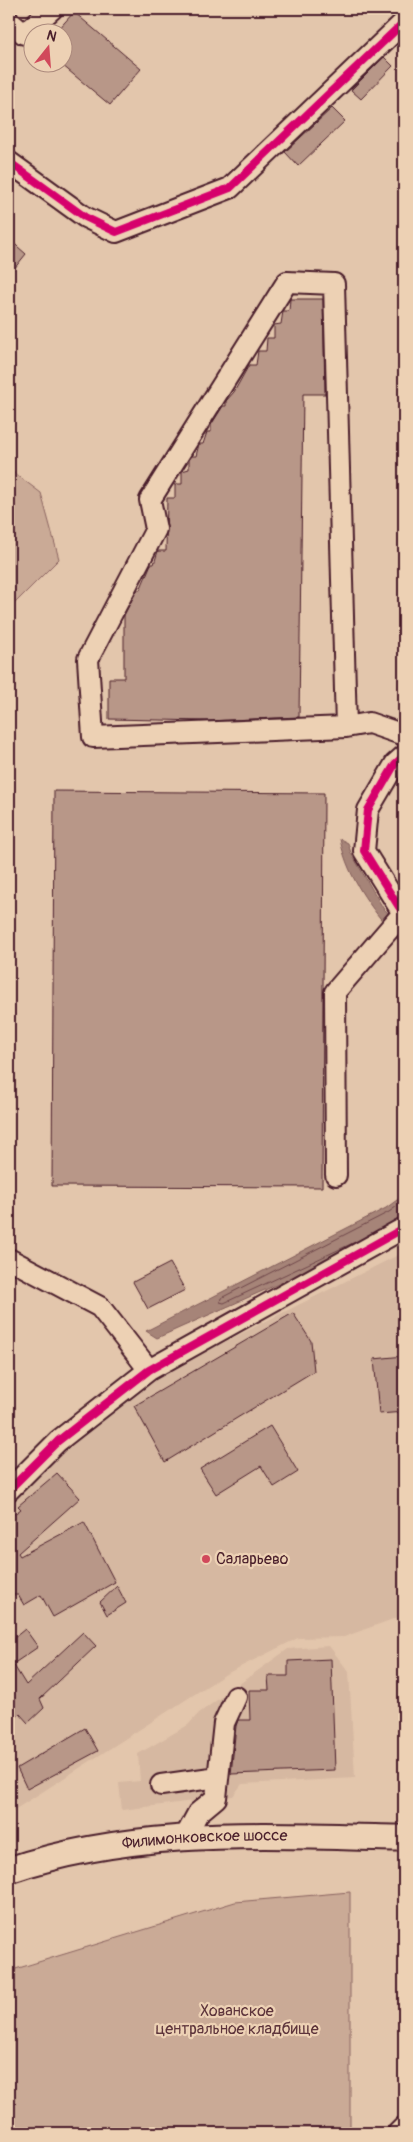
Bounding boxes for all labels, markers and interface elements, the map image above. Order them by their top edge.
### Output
north arrow [22,22,72,72]
text: N [45,27,59,46]
place label: Саларьево [216,1549,289,1569]
marker: Саларьево [200,1553,212,1565]
street label: Филимонковское шоссе [121,1826,288,1854]
park label: Хованское центральное кладбище [155,2001,319,2039]

